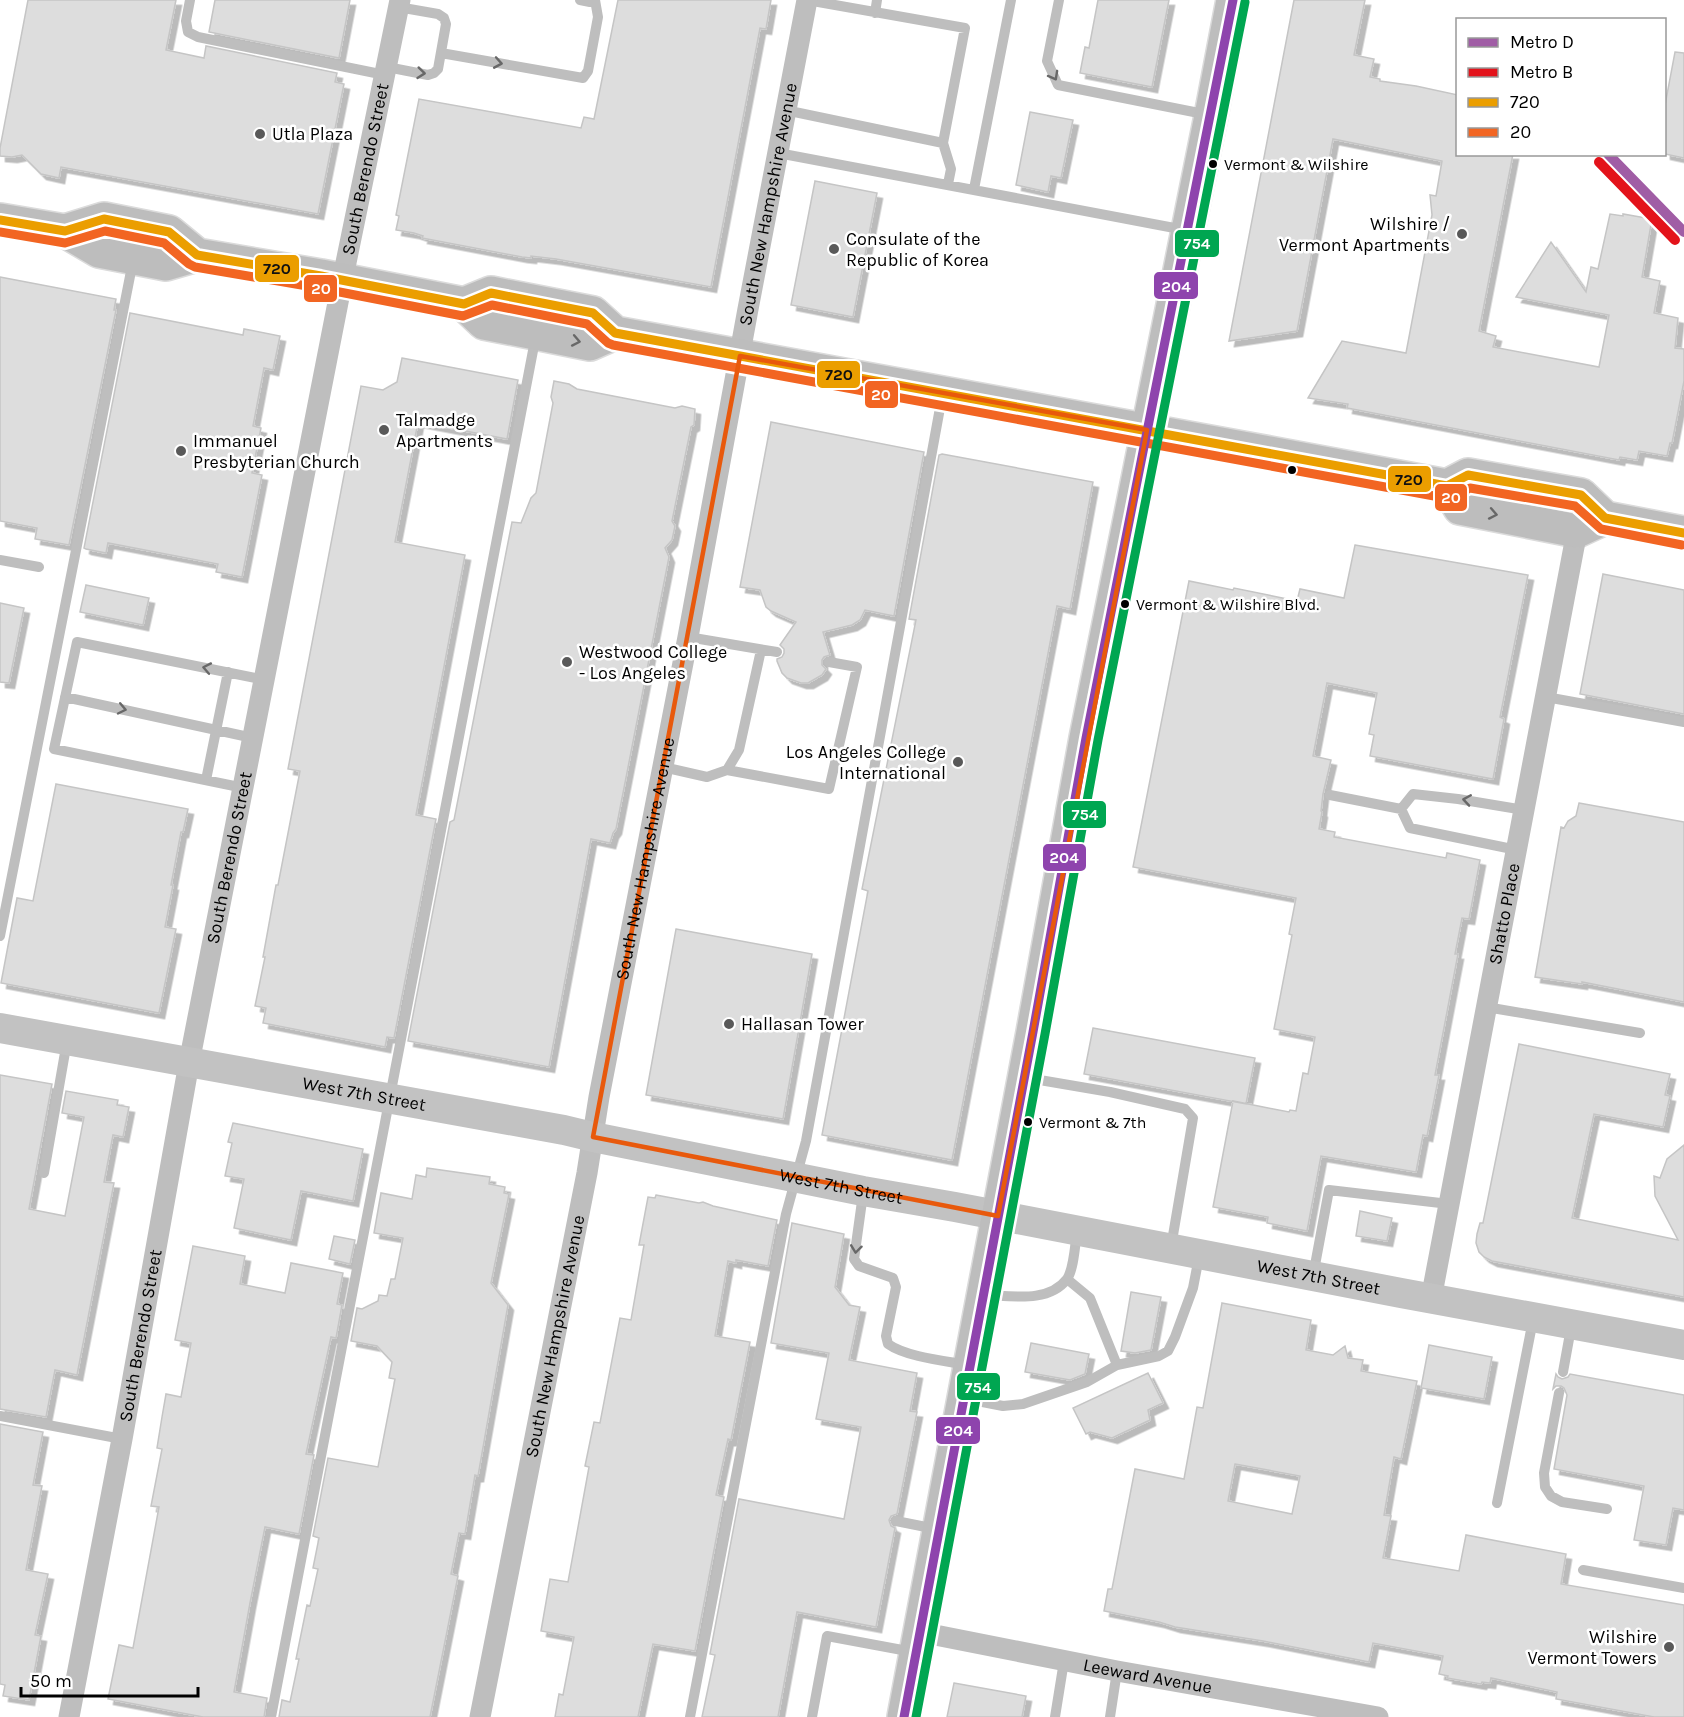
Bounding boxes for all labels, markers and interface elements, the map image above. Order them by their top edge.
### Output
legend [1456,18,1666,156]
text: Metro D [1510,31,1574,53]
one-way arrow [493,57,503,69]
text: Metro B [1510,61,1573,83]
one-way arrow [417,66,426,79]
one-way arrow [1047,70,1059,81]
street label: South Berendo Street [337,81,394,257]
street label: South New Hampshire Avenue [734,81,802,327]
text: 720 [1510,91,1540,113]
text: 20 [1510,121,1531,143]
place label: Utla Plaza [272,123,353,145]
marker: Utla Plaza [253,127,267,141]
place label: Vermont & Wilshire [1224,155,1369,174]
marker: Vermont & Wilshire [1207,158,1219,170]
place label: Wilshire / Vermont Apartments [1279,213,1450,256]
marker: Wilshire / Vermont Apartments [1455,227,1469,241]
place label: Consulate of the Republic of Korea [846,228,989,271]
line badge: 754 [1174,229,1220,258]
text: 754 [1184,234,1211,253]
marker: Consulate of the Republic of Korea [827,242,841,256]
line badge: 720 [254,254,300,283]
text: 720 [263,259,291,278]
line badge: 204 [1153,271,1199,300]
line badge: 20 [303,274,338,303]
text: 204 [1161,277,1191,296]
text: 20 [311,279,331,298]
one-way arrow [571,334,581,347]
line badge: 720 [816,360,861,389]
text: 720 [825,365,853,384]
line badge: 20 [864,380,899,409]
text: 20 [871,385,891,404]
place label: Talmadge Apartments [396,409,493,452]
marker: Talmadge Apartments [377,423,391,437]
place label: Immanuel Presbyterian Church [193,430,360,473]
marker: Immanuel Presbyterian Church [174,444,188,458]
unlabelled marker [1286,464,1298,476]
line badge: 720 [1387,465,1432,493]
text: 720 [1395,470,1423,489]
line badge: 20 [1434,483,1468,512]
text: 20 [1441,488,1461,507]
one-way arrow [1487,507,1497,520]
place label: Vermont & Wilshire Blvd. [1136,595,1319,614]
marker: Vermont & Wilshire Blvd. [1119,598,1131,610]
place label: Westwood College - Los Angeles [579,641,727,684]
marker: Westwood College - Los Angeles [560,655,574,669]
one-way arrow [203,662,213,675]
one-way arrow [117,702,127,715]
street label: South New Hampshire Avenue [611,736,679,982]
place label: Los Angeles College International [786,741,946,784]
marker: Los Angeles College International [951,755,965,769]
street label: South Berendo Street [202,770,257,946]
one-way arrow [1462,795,1471,807]
line badge: 754 [1062,800,1107,829]
text: 754 [1072,805,1099,824]
line badge: 204 [1042,843,1087,872]
text: 204 [1049,848,1079,867]
street label: Shatto Place [1484,861,1525,966]
place label: Hallasan Tower [741,1013,864,1035]
marker: Hallasan Tower [722,1017,736,1031]
street label: West 7th Street [301,1072,428,1116]
place label: Vermont & 7th [1039,1113,1146,1132]
marker: Vermont & 7th [1022,1116,1034,1128]
street label: West 7th Street [778,1164,905,1209]
street label: South New Hampshire Avenue [520,1213,589,1460]
one-way arrow [850,1244,863,1254]
street label: South Berendo Street [114,1247,167,1424]
street label: West 7th Street [1255,1254,1382,1300]
line badge: 754 [956,1372,1001,1401]
text: 754 [965,1378,992,1397]
line badge: 204 [935,1416,981,1445]
text: 204 [943,1421,973,1440]
place label: Wilshire Vermont Towers [1527,1626,1657,1669]
marker: Wilshire Vermont Towers [1662,1640,1676,1654]
street label: Leeward Avenue [1081,1654,1214,1699]
scale bar [21,1660,198,1698]
text: 50 m [30,1670,72,1692]

